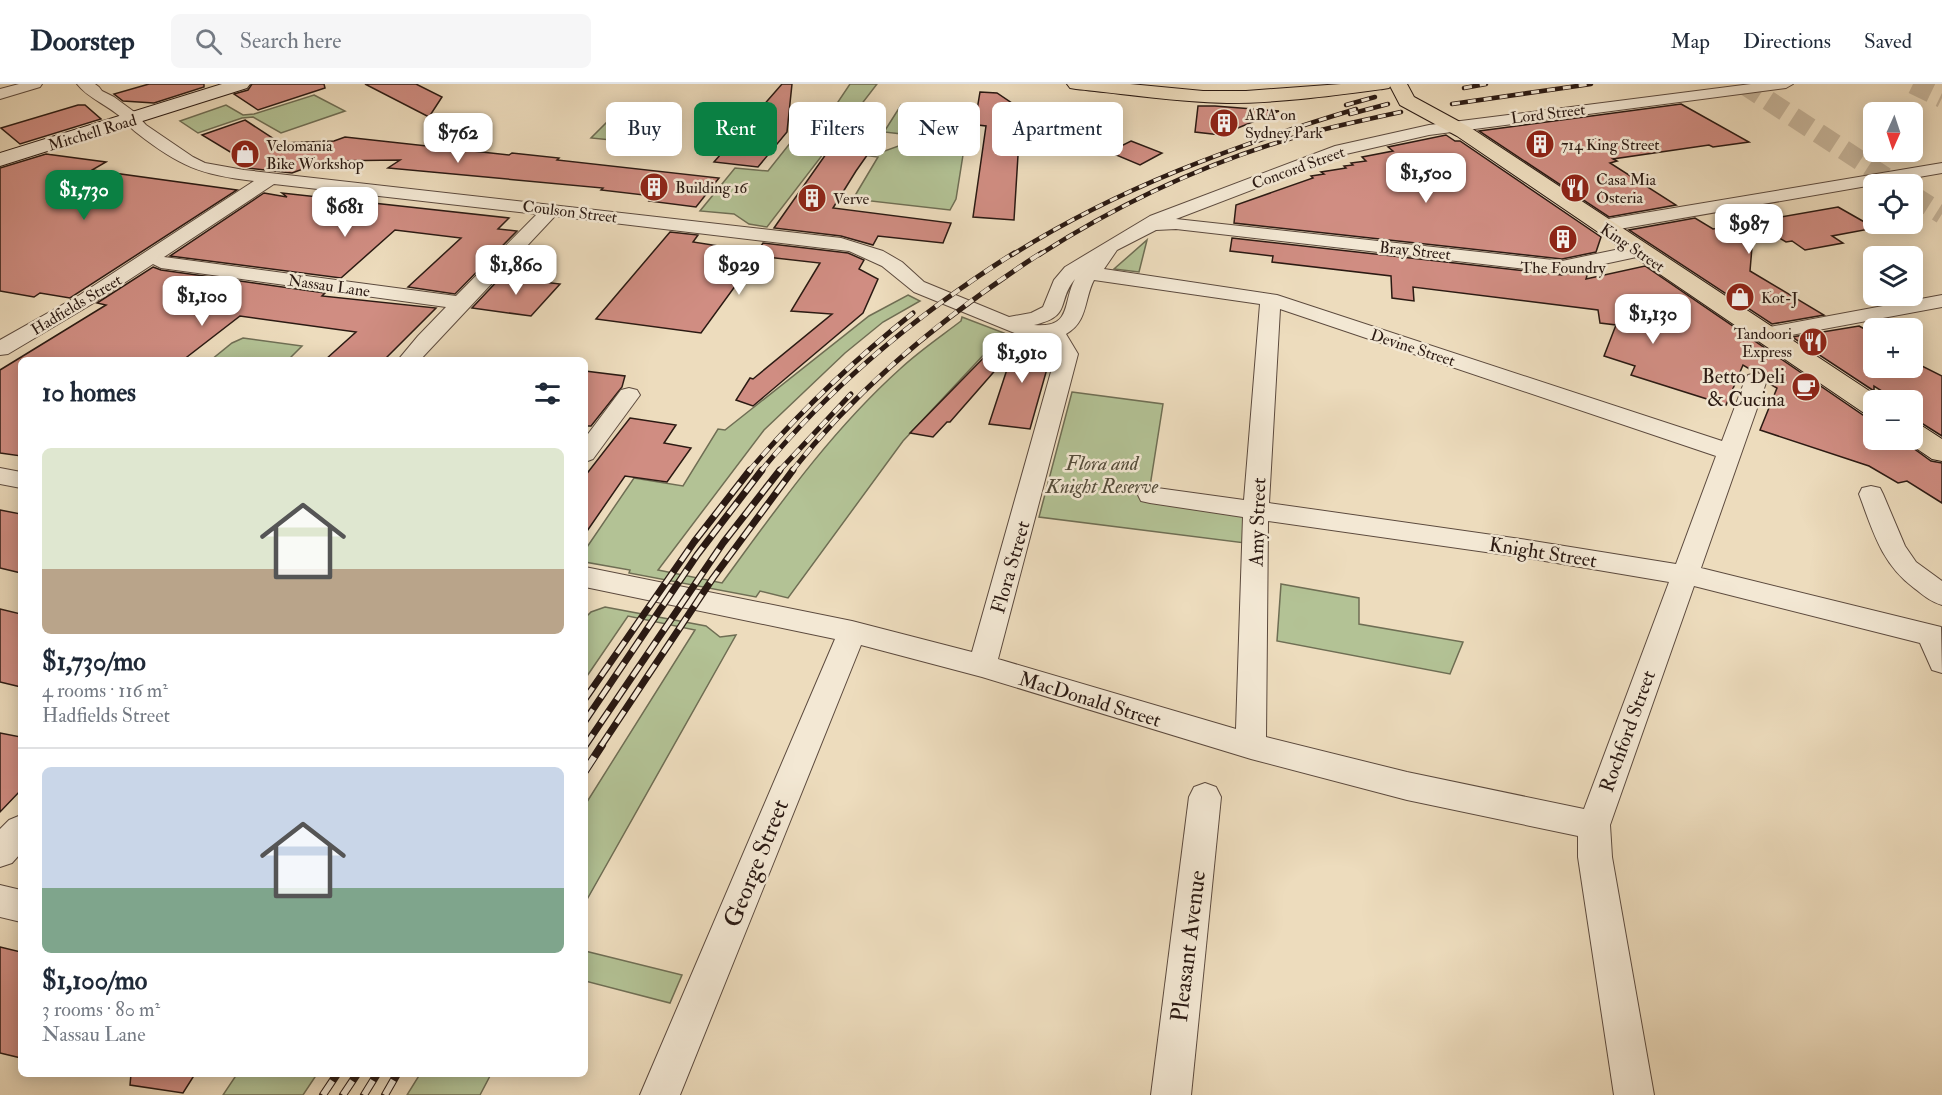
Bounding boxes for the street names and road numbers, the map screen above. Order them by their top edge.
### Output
street label: Lord Street [1510,99,1587,128]
street label: Mitchell Road [46,110,139,156]
street label: Concord Street [1249,142,1348,194]
street label: Coulson Street [521,196,618,228]
street label: King Street [1596,219,1668,277]
street label: Bray Street [1378,237,1452,265]
street label: Hadfields Street [27,270,126,340]
street label: Nassau Lane [286,270,372,302]
street label: Devine Street [1368,325,1458,371]
street label: Amy Street [1243,477,1272,568]
street label: Flora Street [985,517,1036,616]
street label: Knight Street [1487,532,1599,573]
street label: MacDonald Street [1016,666,1164,733]
street label: Rochford Street [1594,666,1661,796]
street label: George Street [717,794,796,932]
street label: Pleasant Avenue [1164,868,1213,1024]

